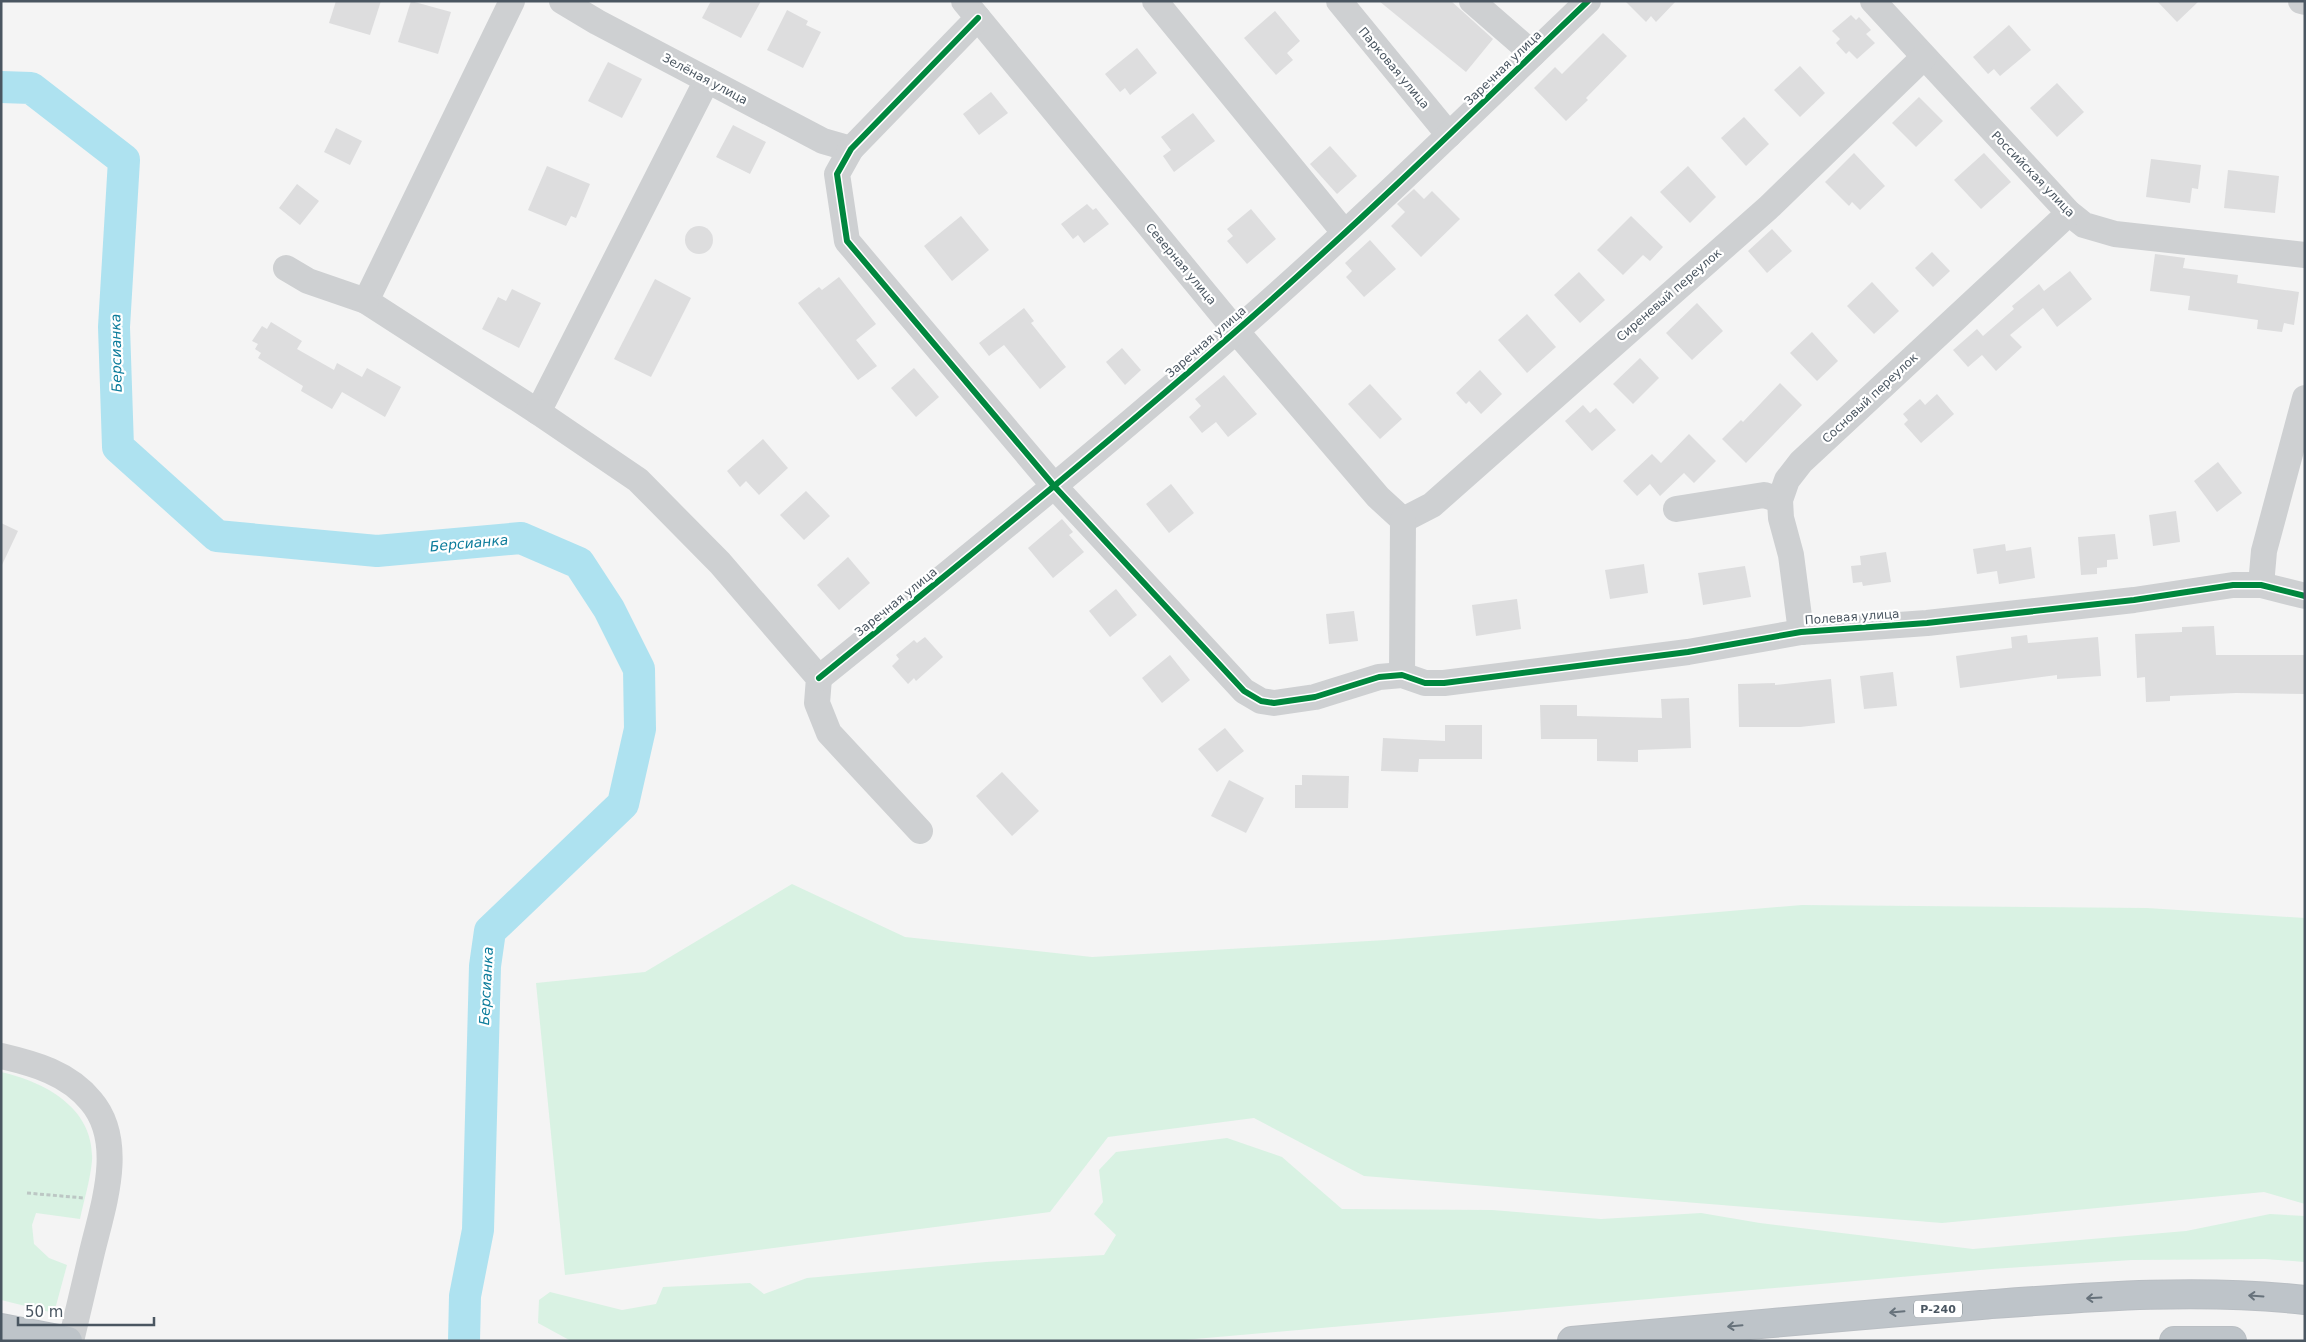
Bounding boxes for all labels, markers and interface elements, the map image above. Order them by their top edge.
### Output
street label: Парковая улица [1356,24,1432,112]
street label: Заречная улица [1462,28,1544,108]
street label: Зелёная улица [660,51,750,107]
street label: Российская улица [1988,128,2078,220]
street label: Северная улица [1143,220,1219,308]
street label: Сиреневый переулок [1614,246,1724,344]
street label: Заречная улица [1163,303,1249,381]
water label: Берсианка [107,314,125,392]
street label: Сосновый переулок [1819,350,1921,446]
water label: Берсианка [429,532,509,554]
street label: Заречная улица [852,565,940,639]
street label: Полевая улица [1804,607,1900,627]
water label: Берсианка [476,946,496,1026]
one-way arrow [2248,1291,2264,1300]
one-way arrow [2086,1293,2102,1302]
scale bar [18,1294,154,1326]
road number: Р-240 [1914,1300,1962,1318]
text: 50 m [25,1303,63,1321]
one-way arrow [1889,1307,1905,1317]
one-way arrow [1727,1322,1743,1331]

